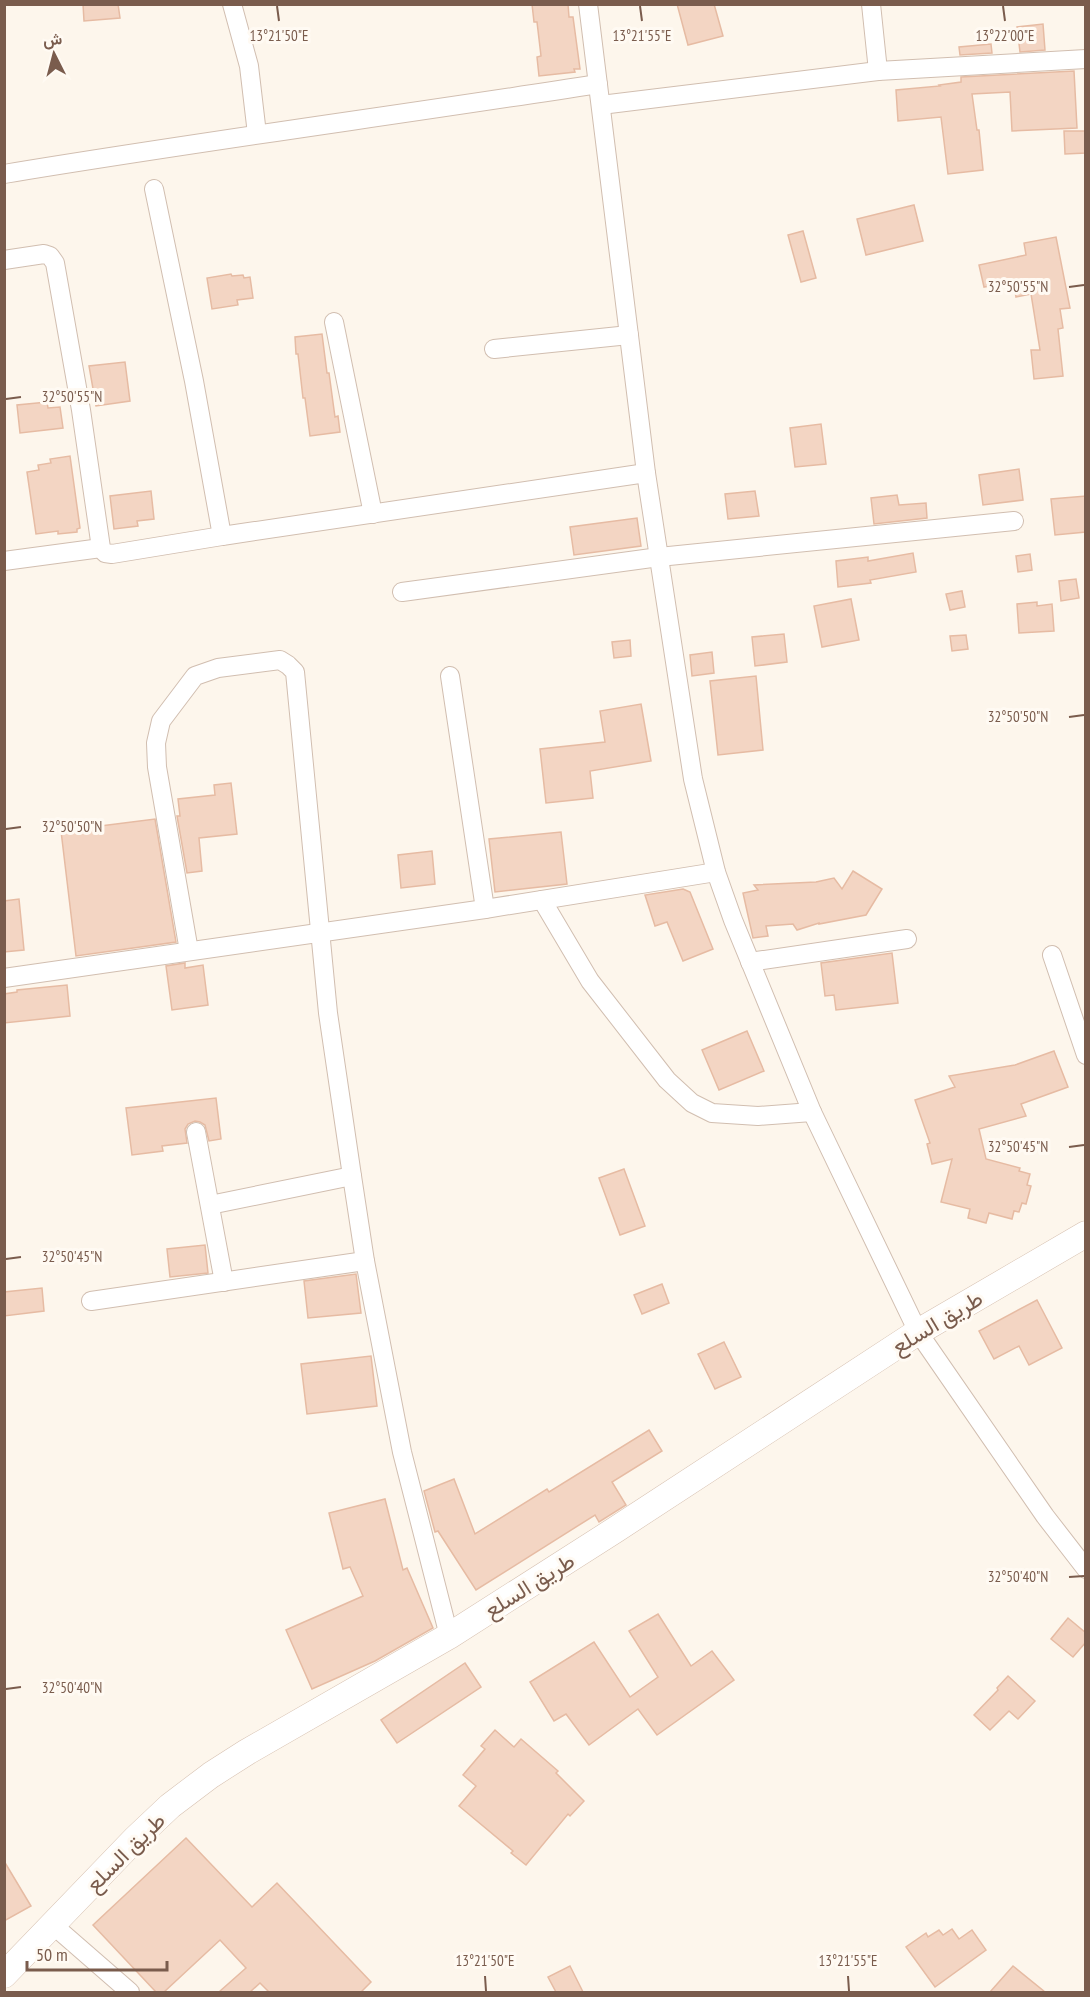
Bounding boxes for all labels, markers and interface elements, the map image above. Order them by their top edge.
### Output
north arrow [24,24,84,84]
text: 13°21'50"E [249,26,309,45]
text: 13°21'55"E [612,26,672,45]
text: 13°22'00"E [975,26,1035,45]
text: ش [42,28,63,50]
text: 32°50'55"N [988,277,1048,296]
text: 32°50'55"N [42,387,102,406]
text: 32°50'50"N [988,707,1048,726]
text: 32°50'50"N [42,817,102,836]
text: 32°50'45"N [988,1137,1048,1156]
text: 32°50'45"N [42,1247,102,1266]
street label: طريق السلع [886,1284,988,1361]
street label: طريق السلع [479,1546,580,1625]
text: 32°50'40"N [988,1567,1048,1586]
text: 32°50'40"N [42,1678,102,1697]
street label: طريق السلع [79,1806,172,1899]
scale bar [27,1934,166,1972]
text: 50 m [36,1943,68,1966]
text: 13°21'50"E [455,1951,515,1970]
text: 13°21'55"E [818,1951,878,1970]

